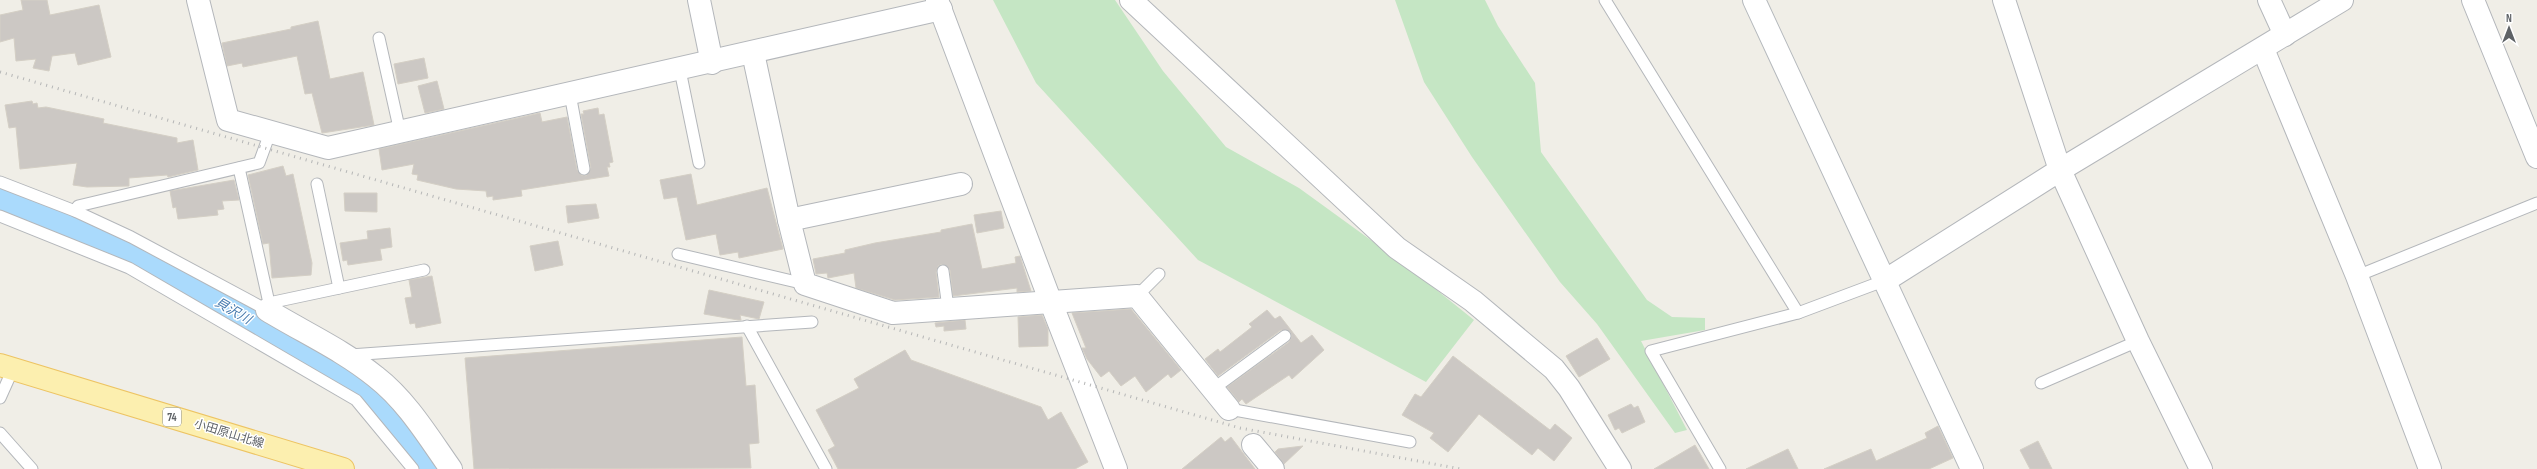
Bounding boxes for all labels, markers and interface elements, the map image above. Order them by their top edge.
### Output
north arrow [2489,8,2529,48]
text: N [2506,12,2512,25]
water label: 貝沢川 [212,294,256,329]
road number: 74 [163,408,181,426]
street label: 小田原山北線 [192,416,266,452]

